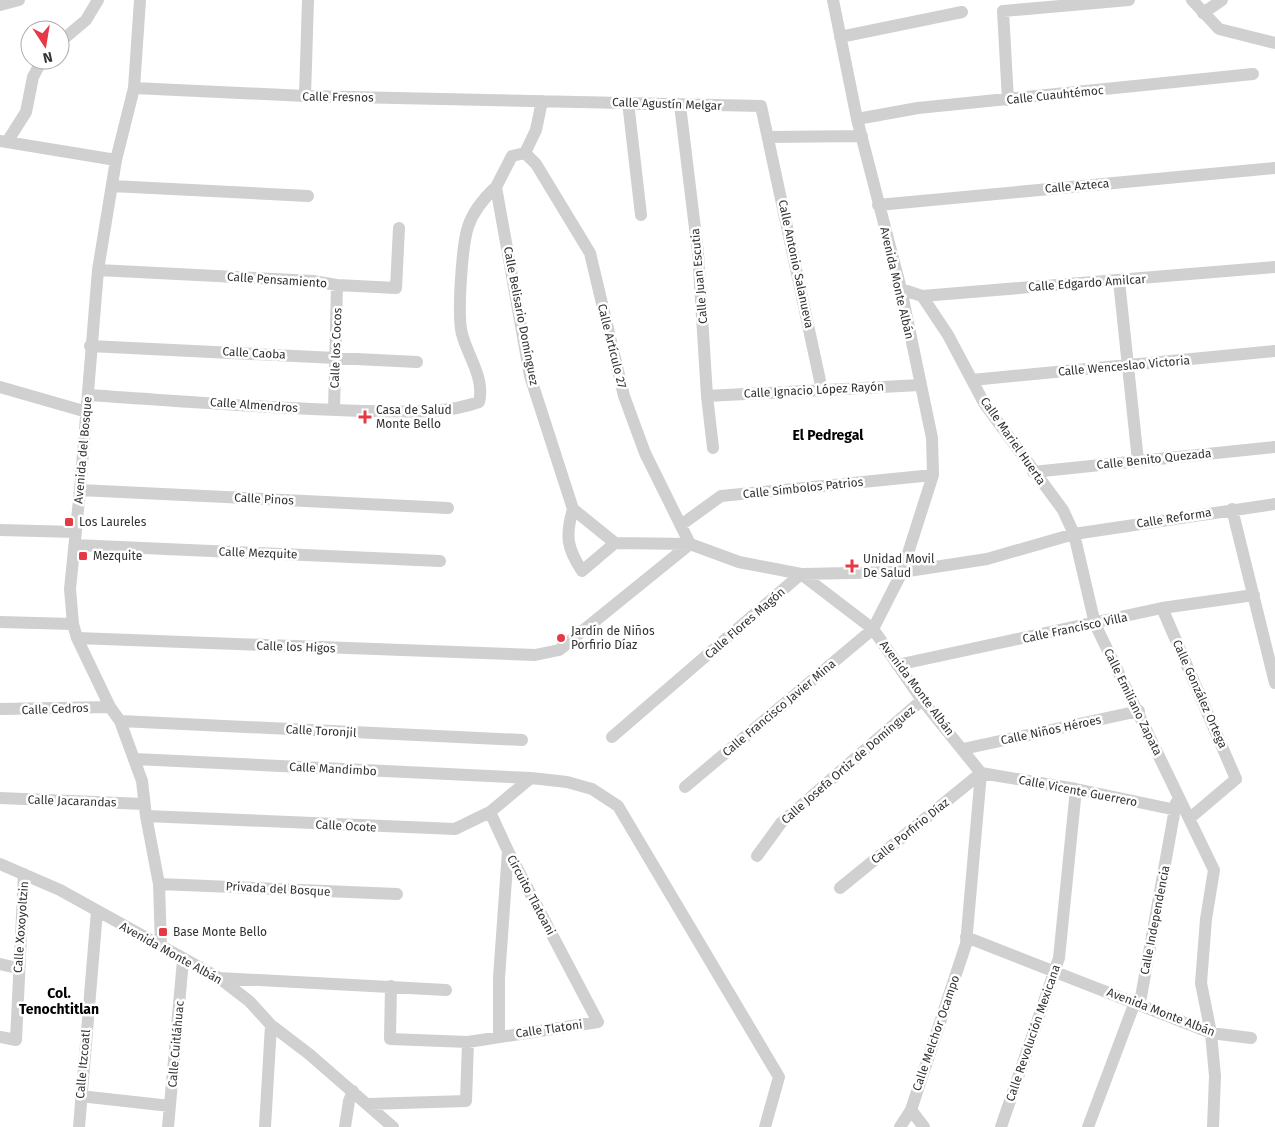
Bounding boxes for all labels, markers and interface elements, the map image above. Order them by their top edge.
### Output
north arrow [20,20,70,70]
text: N [41,48,54,67]
street label: Calle Cuauhtémoc [1006,83,1104,107]
street label: Calle Fresnos [302,89,374,105]
street label: Calle Agustín Melgar [612,95,722,113]
street label: Calle Azteca [1044,176,1110,196]
street label: Calle Antonio Salanueva [776,198,816,330]
street label: Avenida Monte Albán [877,226,917,340]
street label: Calle Juan Escutia [688,228,710,324]
street label: Calle Belisario Domínguez [501,246,541,386]
street label: Calle Pensamiento [226,270,328,290]
street label: Calle Edgardo Amilcar [1028,272,1147,294]
street label: Calle Artículo 27 [595,302,629,390]
street label: Calle los Cocos [328,307,344,388]
street label: Calle Caoba [222,344,286,362]
street label: Calle Wenceslao Victoria [1057,353,1191,379]
street label: Calle Ignacio López Rayón [744,379,884,401]
street label: Calle Mariel Huerta [977,394,1049,488]
street label: Calle Almendros [210,395,299,415]
street label: Avenida del Bosque [71,396,95,504]
place label: Casa de Salud Monte Bello [376,403,452,431]
marker: Casa de Salud Monte Bello [358,410,372,424]
district label: El Pedregal [793,427,864,444]
street label: Calle Benito Quezada [1096,446,1212,472]
street label: Calle Símbolos Patrios [742,475,864,501]
street label: Calle Pinos [234,490,295,508]
street label: Calle Reforma [1136,505,1212,531]
place label: Los Laureles [79,515,147,529]
marker: Los Laureles [63,516,75,528]
street label: Calle Mezquite [218,545,298,561]
place label: Mezquite [93,549,142,563]
marker: Mezquite [77,550,89,562]
place label: Unidad Movil De Salud [863,552,935,580]
marker: Unidad Movil De Salud [845,559,859,573]
street label: Calle Flores Magón [702,584,788,662]
street label: Calle Francisco Villa [1021,610,1129,646]
place label: Jardín de Niños Porfirio Díaz [571,624,655,652]
marker: Jardín de Niños Porfirio Díaz [555,632,567,644]
street label: Avenida Monte Albán [877,638,957,738]
street label: Calle González Ortega [1170,638,1230,750]
street label: Calle los Higos [256,639,336,655]
street label: Calle Emiliano Zapata [1101,646,1165,758]
street label: Calle Francisco Javier Mina [720,657,838,759]
street label: Calle Cedros [21,701,89,717]
street label: Calle Josefa Ortiz de Domínguez [778,703,918,827]
street label: Calle Niños Héroes [1000,712,1103,747]
street label: Calle Toronjil [285,722,357,740]
street label: Calle Mandimbo [289,760,377,778]
street label: Calle Vicente Guerrero [1018,773,1138,809]
street label: Calle Jacarandas [27,792,117,810]
street label: Calle Porfirio Díaz [868,795,952,867]
street label: Calle Ocote [315,817,377,835]
street label: Circuito Tlatoani [504,853,558,937]
street label: Calle Independencia [1138,864,1172,976]
street label: Privada del Bosque [225,879,331,899]
street label: Calle Xoxoyoltzin [11,881,31,973]
street label: Avenida Monte Albán [117,919,225,987]
place label: Base Monte Bello [173,925,267,939]
marker: Base Monte Bello [157,926,169,938]
street label: Calle Revolución Mexicana [1003,963,1063,1103]
street label: Calle Melchor Ocampo [910,973,962,1093]
district label: Col. Tenochtitlan [19,985,99,1018]
street label: Avenida Monte Albán [1105,985,1217,1039]
street label: Calle Cuitláhuac [165,1000,187,1088]
street label: Calle Tlatoni [515,1017,583,1041]
street label: Calle Itzcoatl [73,1028,93,1099]

